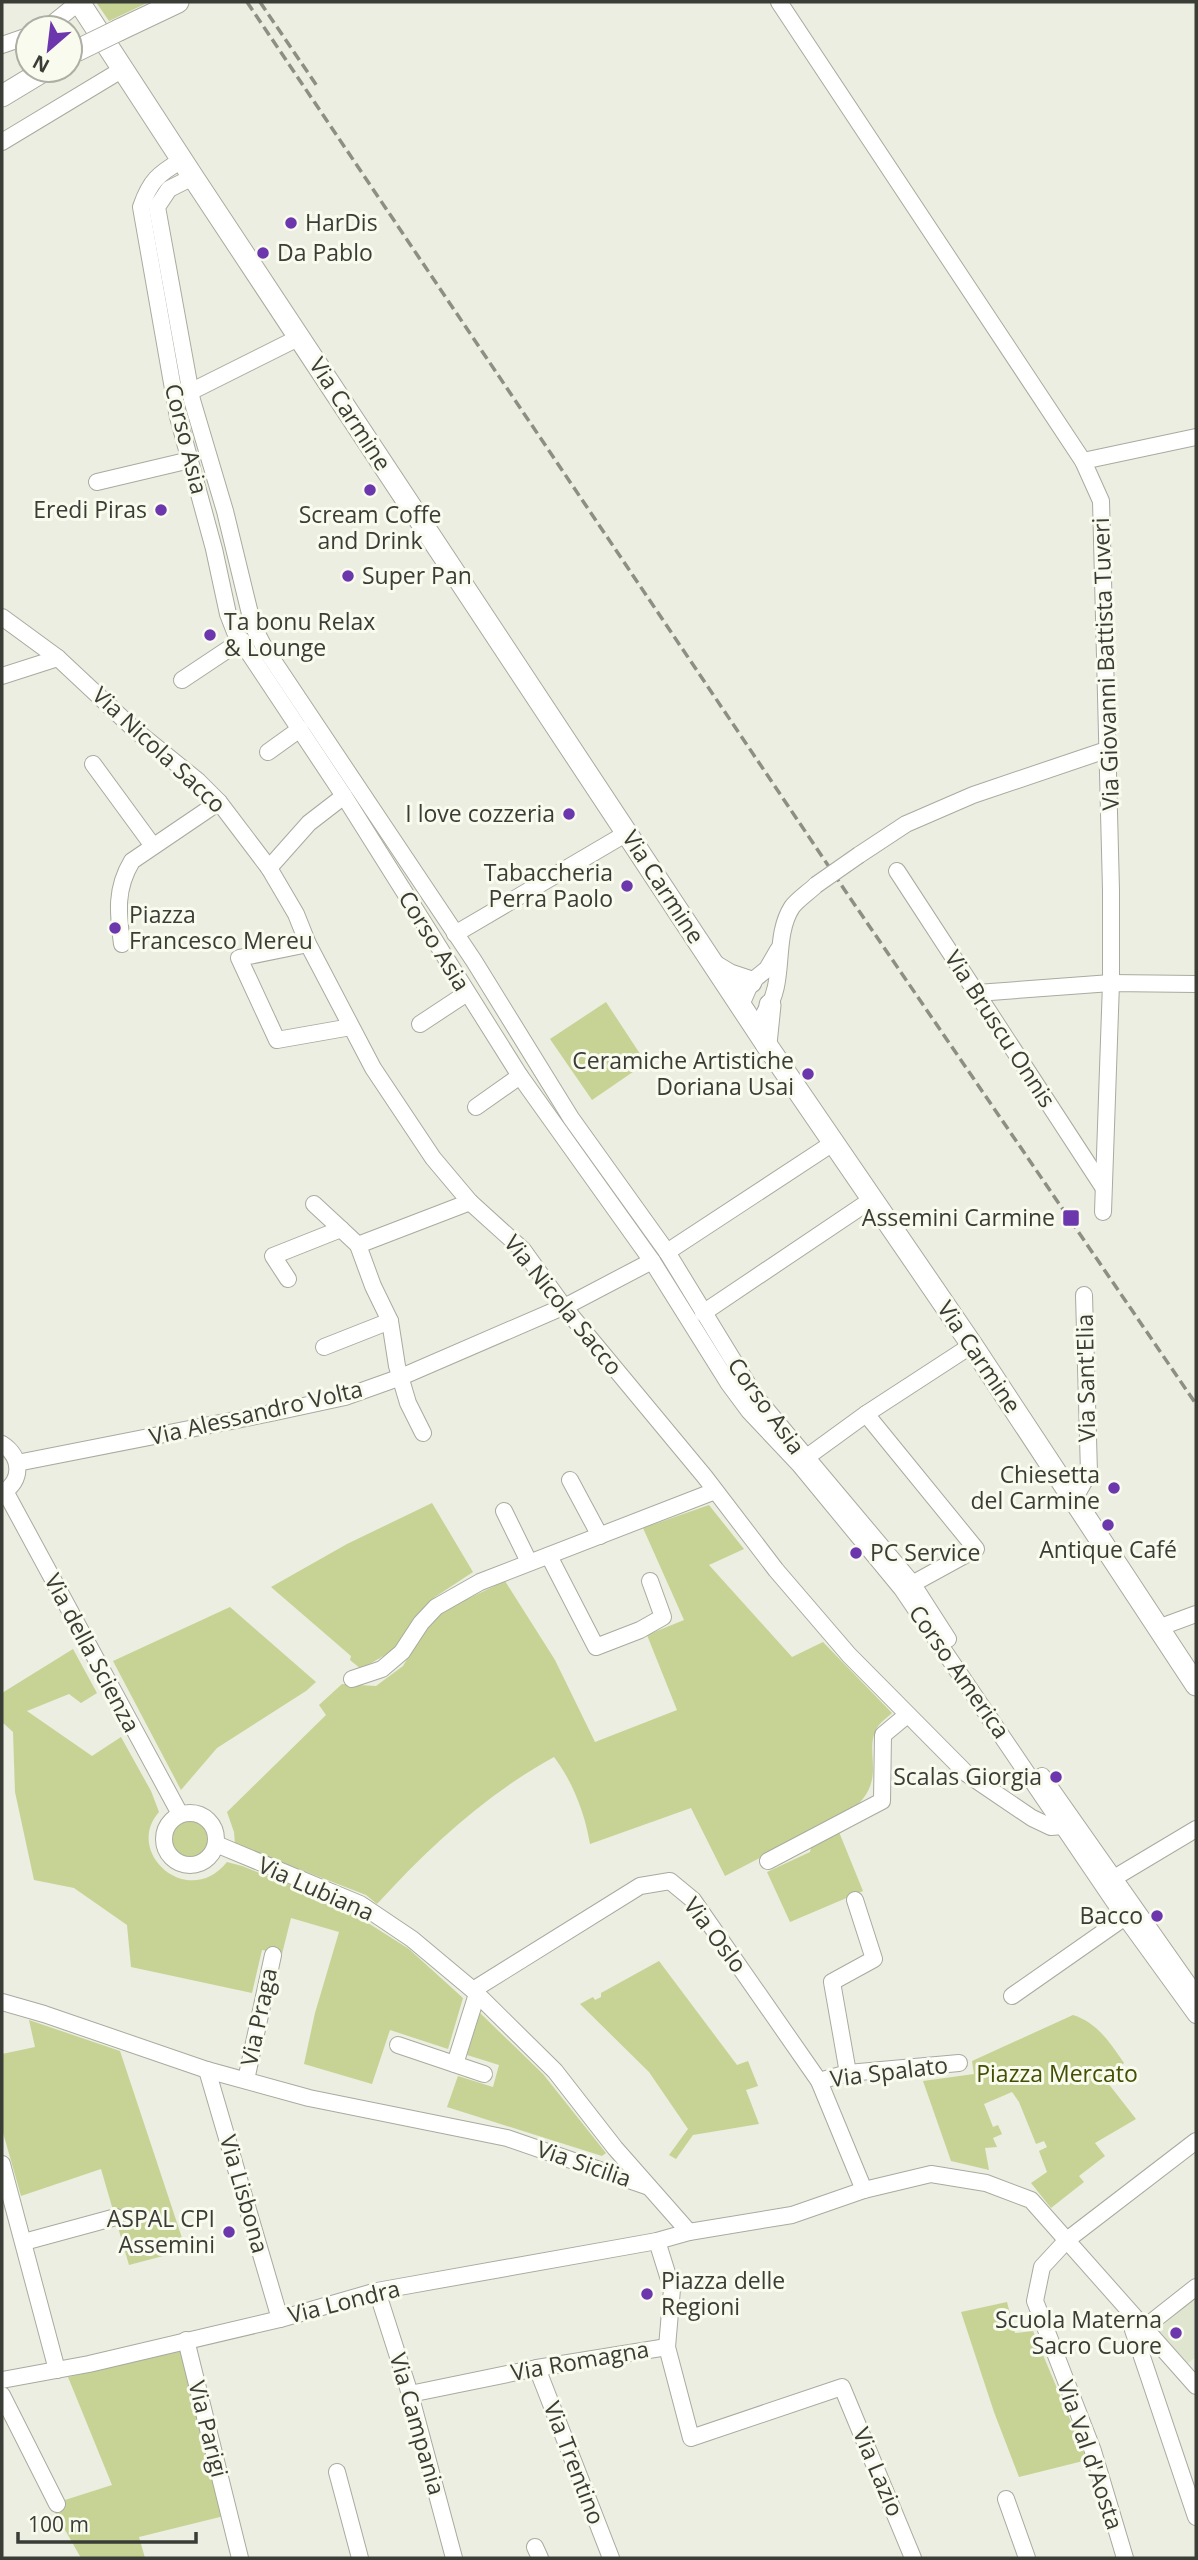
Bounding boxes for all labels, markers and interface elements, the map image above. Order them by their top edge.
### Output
north arrow [14,14,84,84]
text: N [28,49,54,79]
place label: HarDis [305,206,378,238]
marker: HarDis [283,215,299,231]
place label: Da Pablo [277,236,373,268]
marker: Da Pablo [255,245,271,261]
street label: Via Carmine [302,351,399,476]
street label: Corso Asia [158,380,216,497]
marker: Scream Coffe and Drink [362,482,378,498]
place label: Eredi Piras [33,493,147,525]
place label: Scream Coffe and Drink [299,498,441,556]
marker: Eredi Piras [153,502,169,518]
street label: Via Giovanni Battista Tuveri [1084,517,1126,811]
place label: Super Pan [362,559,472,591]
marker: Super Pan [340,568,356,584]
place label: Ta bonu Relax & Lounge [224,605,375,663]
marker: Ta bonu Relax & Lounge [202,627,218,643]
street label: Via Nicola Sacco [86,679,234,820]
place label: I love cozzeria [405,797,555,829]
marker: I love cozzeria [561,806,577,822]
street label: Via Carmine [615,824,712,949]
place label: Tabaccheria Perra Paolo [484,856,613,914]
marker: Tabaccheria Perra Paolo [619,878,635,894]
street label: Corso Asia [391,884,478,997]
place label: Piazza Francesco Mereu [129,898,313,956]
marker: Piazza Francesco Mereu [107,920,123,936]
street label: Via Bruscu Onnis [938,944,1064,1113]
place label: Ceramiche Artistiche Doriana Usai [572,1044,794,1102]
marker: Ceramiche Artistiche Doriana Usai [800,1066,816,1082]
place label: Assemini Carmine [862,1201,1055,1233]
marker: Assemini Carmine [1061,1208,1081,1228]
street label: Via Nicola Sacco [497,1227,630,1381]
street label: Via Carmine [930,1294,1029,1419]
street label: Via Sant'Elia [1068,1314,1102,1442]
street label: Corso Asia [721,1350,813,1460]
street label: Via Alessandro Volta [146,1372,366,1452]
place label: Chiesetta del Carmine [970,1458,1100,1516]
marker: Chiesetta del Carmine [1106,1480,1122,1496]
marker: Antique Café [1100,1517,1116,1533]
place label: Antique Café [1039,1533,1177,1565]
place label: PC Service [870,1536,980,1568]
marker: PC Service [848,1545,864,1561]
street label: Via della Scienza [38,1567,148,1738]
street label: Corso America [902,1598,1018,1745]
place label: Scalas Giorgia [893,1760,1042,1792]
marker: Scalas Giorgia [1048,1769,1064,1785]
street label: Via Lubiana [253,1848,380,1928]
street label: Via Oslo [677,1890,755,1979]
place label: Bacco [1079,1899,1143,1931]
marker: Bacco [1149,1908,1165,1924]
street label: Via Praga [232,1965,284,2069]
street label: Via Spalato [828,2048,950,2094]
park label: Piazza Mercato [976,2057,1138,2089]
street label: Via Lisbona [213,2131,277,2257]
street label: Via Sicilia [533,2132,636,2194]
place label: ASPAL CPI Assemini [107,2202,215,2260]
marker: ASPAL CPI Assemini [221,2224,237,2240]
place label: Piazza delle Regioni [661,2264,785,2322]
street label: Via Londra [284,2272,403,2330]
marker: Piazza delle Regioni [639,2286,655,2302]
place label: Scuola Materna Sacro Cuore [995,2303,1162,2361]
marker: Scuola Materna Sacro Cuore [1168,2325,1184,2341]
street label: Via Romagna [508,2332,651,2388]
street label: Via Campania [382,2349,454,2498]
street label: Via Val d'Aosta [1050,2376,1131,2534]
street label: Via Parigi [182,2377,236,2480]
street label: Via Trentino [537,2397,613,2529]
street label: Via Lazio [846,2422,912,2521]
scale bar [18,2500,196,2544]
text: 100 m [28,2510,89,2538]

